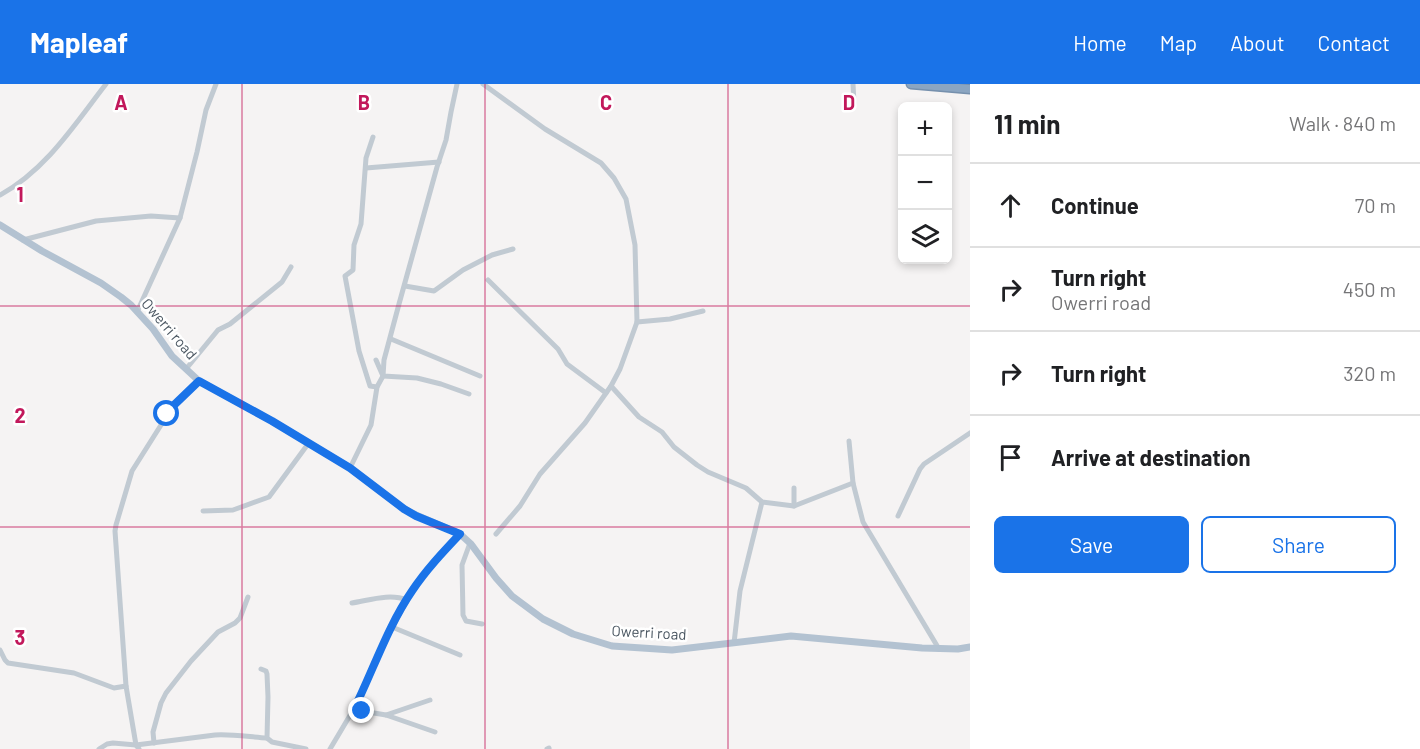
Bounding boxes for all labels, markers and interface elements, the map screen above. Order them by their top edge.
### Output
text: Mapleaf [30,25,128,59]
text: Home [1073,30,1127,55]
text: Map [1160,30,1197,55]
text: About [1230,30,1285,55]
text: Contact [1318,30,1390,55]
text: A [114,90,128,114]
text: B [358,90,370,114]
text: C [600,90,612,114]
text: D [843,90,855,114]
map controls [898,102,952,264]
button: + [898,102,952,156]
text: 11 min [994,108,1060,139]
text: Walk · 840 m [1289,111,1396,135]
button: − [898,156,952,210]
text: 1 [16,182,24,206]
icon: ahead [994,189,1027,222]
text: Continue [1051,192,1139,218]
text: 70 m [1355,193,1396,217]
button: layers [898,210,952,264]
text: Turn right [1051,264,1146,290]
icon: right [994,273,1027,306]
text: 450 m [1343,277,1396,301]
text: Owerri road [1051,290,1151,314]
street label: Owerri road [138,294,201,363]
icon: right [994,357,1027,390]
text: Turn right [1051,360,1146,386]
text: 320 m [1343,361,1396,385]
route start [153,400,179,426]
text: 2 [14,403,26,427]
icon: arrive [994,441,1027,474]
text: Arrive at destination [1051,444,1250,470]
button: Save [994,516,1189,573]
button: Share [1201,516,1396,573]
street label: Owerri road [611,621,687,643]
text: 3 [15,625,25,649]
route end [348,697,374,723]

